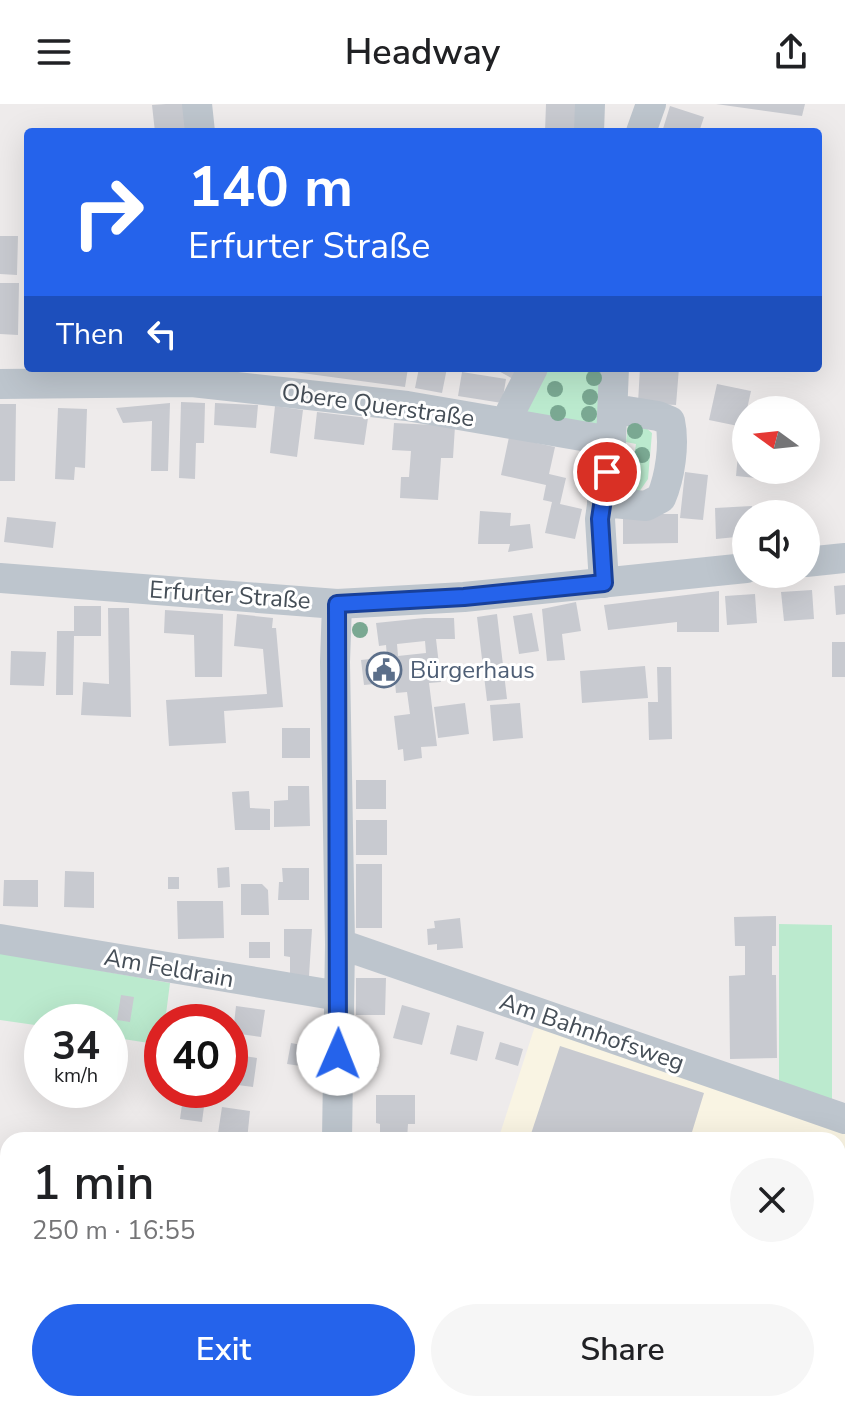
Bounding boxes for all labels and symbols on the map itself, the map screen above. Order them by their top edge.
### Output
street label: Obere Querstraße [280,376,476,434]
north arrow [732,396,820,484]
pin [573,438,641,506]
street label: Erfurter Straße [148,573,312,617]
public building icon: Bürgerhaus [365,651,403,689]
place label: Bürgerhaus [410,654,535,686]
street label: Am Feldrain [102,941,236,995]
street label: Am Bahnhofsweg [495,985,689,1079]
speed limit sign: 40 [144,1004,248,1108]
position arrow [296,1012,380,1096]

